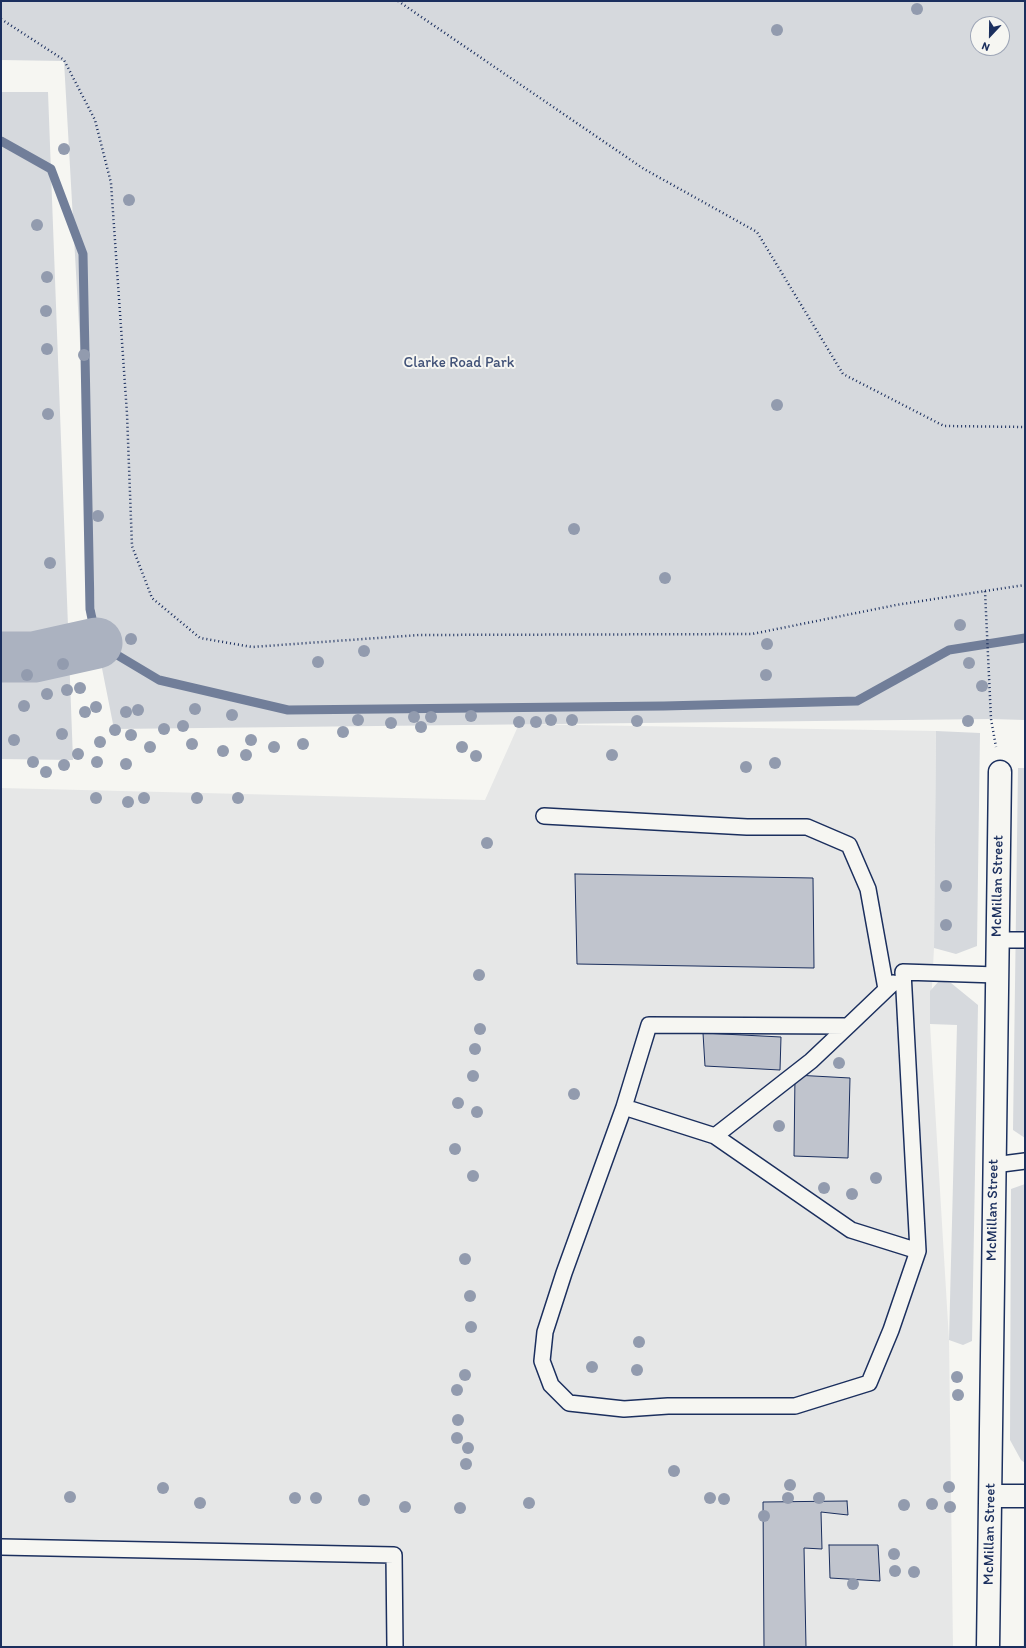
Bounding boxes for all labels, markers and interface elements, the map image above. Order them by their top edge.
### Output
north arrow [970,16,1010,56]
text: N [980,39,992,54]
park label: Clarke Road Park [404,354,514,372]
street label: McMillan Street [988,835,1008,937]
street label: McMillan Street [983,1159,1003,1261]
street label: McMillan Street [980,1483,1000,1585]

